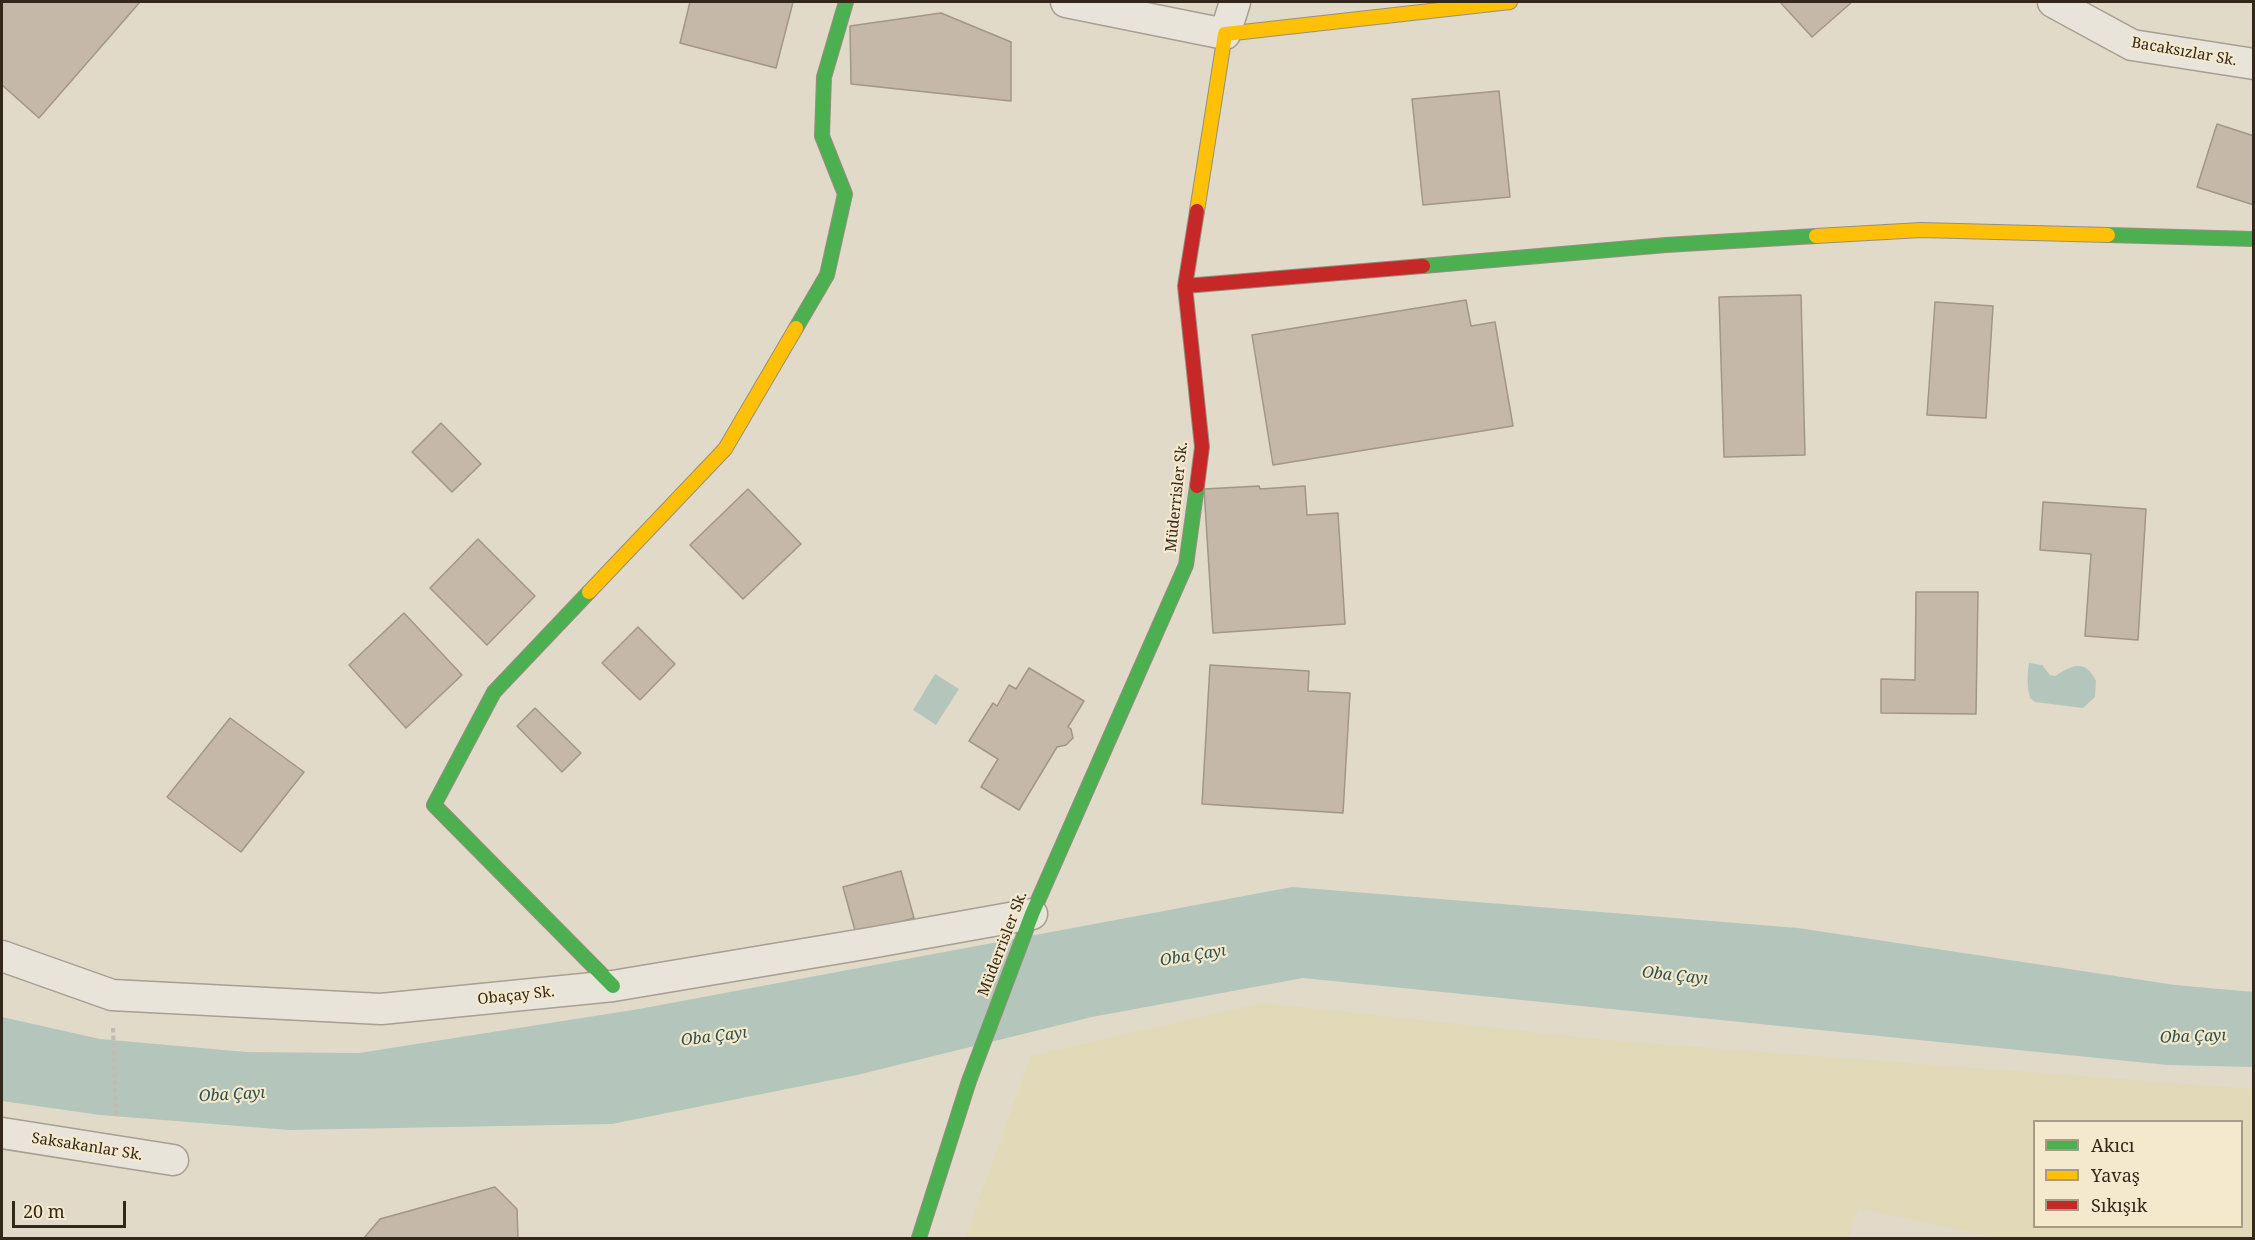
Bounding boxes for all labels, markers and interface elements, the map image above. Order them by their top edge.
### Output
street label: Bacaksızlar Sk. [2130,34,2238,70]
street label: Müderrisler Sk. [1162,441,1192,553]
street label: Müderrisler Sk. [975,889,1031,999]
water label: Oba Çayı [1159,941,1227,971]
water label: Oba Çayı [1641,963,1709,989]
street label: Obaçay Sk. [477,983,555,1009]
water label: Oba Çayı [680,1023,748,1051]
water label: Oba Çayı [2159,1026,2227,1048]
water label: Oba Çayı [198,1084,266,1106]
legend [2033,1120,2243,1228]
street label: Saksakanlar Sk. [30,1129,144,1165]
text: Akıcı [2091,1133,2135,1157]
text: Yavaş [2091,1163,2140,1187]
scale bar [15,1189,129,1227]
text: Sıkışık [2091,1193,2147,1217]
text: 20 m [23,1199,65,1223]

